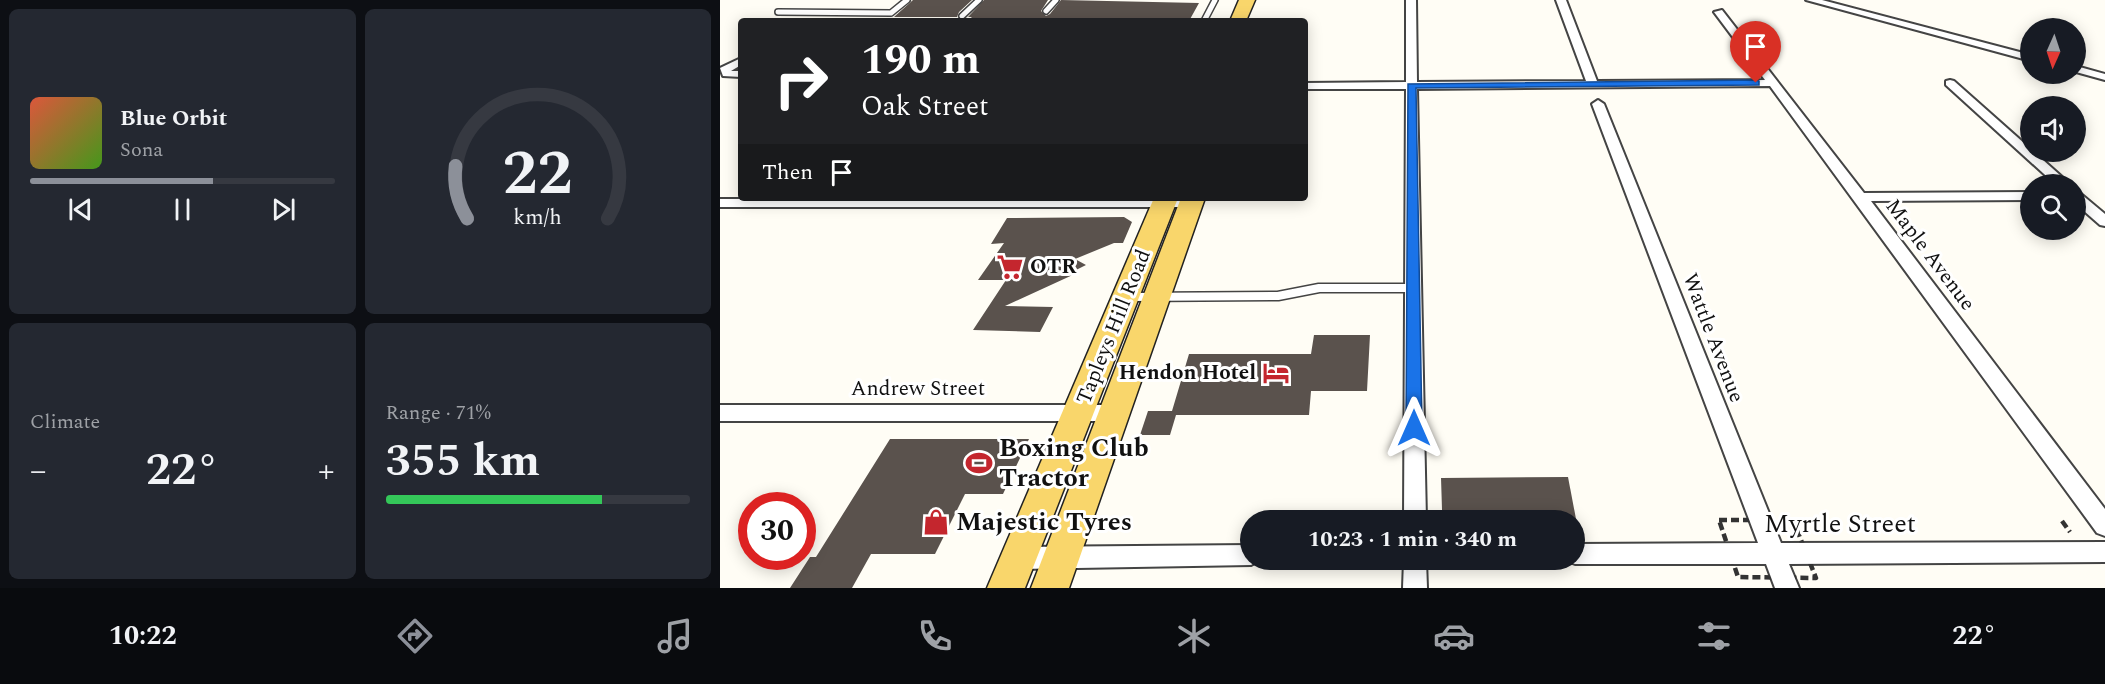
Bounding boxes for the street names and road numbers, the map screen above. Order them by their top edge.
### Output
street label: Maple Avenue [1877,192,1983,318]
street label: Tapleys Hill Road [1068,245,1160,409]
street label: Wattle Avenue [1674,269,1752,407]
street label: Andrew Street [851,373,985,405]
street label: Myrtle Street [1764,504,1916,544]

